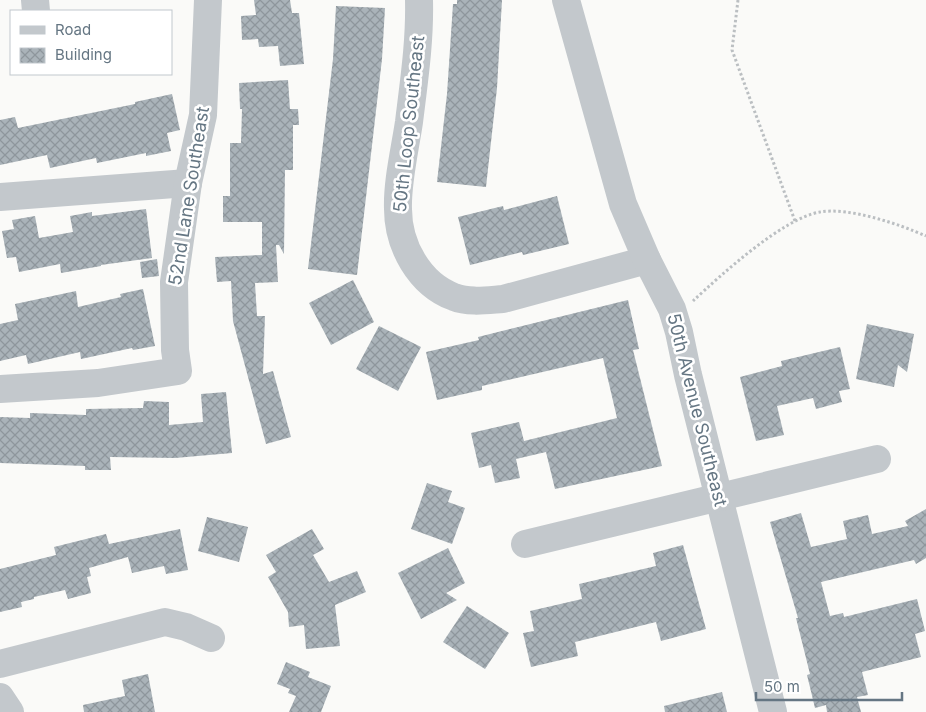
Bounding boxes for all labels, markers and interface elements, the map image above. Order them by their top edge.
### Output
legend [10,10,172,75]
text: Road [55,20,91,39]
street label: 50th Loop Southeast [389,34,428,213]
text: Building [55,45,112,64]
street label: 52nd Lane Southeast [164,105,213,287]
street label: 50th Avenue Southeast [663,311,732,509]
scale bar [756,670,902,702]
text: 50 m [764,677,800,696]

